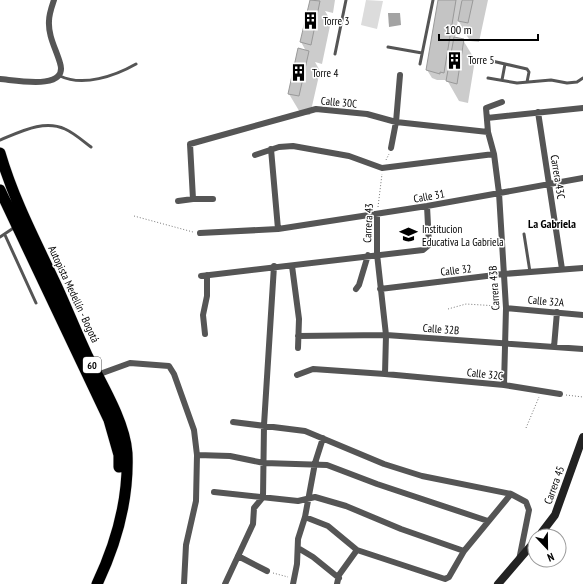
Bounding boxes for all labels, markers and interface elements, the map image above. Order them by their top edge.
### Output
building icon: Torre 3 [300,11,320,31]
place label: Torre 3 [323,14,349,28]
scale bar [439,16,538,42]
text: 100 m [445,22,472,37]
building icon: Torre 5 [445,50,465,70]
place label: Torre 5 [468,53,494,67]
building icon: Torre 4 [289,63,309,83]
place label: Torre 4 [312,66,338,80]
street label: Calle 30C [320,93,358,111]
street label: Carrera 43C [548,154,568,200]
street label: Calle 31 [412,186,446,206]
street label: Carrera 43 [360,203,376,243]
district label: La Gabriela [528,216,576,231]
place label: Institucion Educativa La Gabriela [422,222,504,249]
school or university icon: Institucion Educativa La Gabriela [399,225,419,245]
street label: Autopista Medellín - Bogotá [45,243,103,345]
street label: Calle 32 [440,261,472,279]
street label: Carrera 43B [485,265,503,311]
street label: Calle 32A [527,292,566,310]
street label: Calle 32B [422,321,460,337]
road number: 60 [83,357,101,373]
street label: Calle 32C [466,365,504,383]
street label: Carrera 45 [541,464,567,506]
north arrow [527,528,567,568]
text: N [545,550,556,565]

